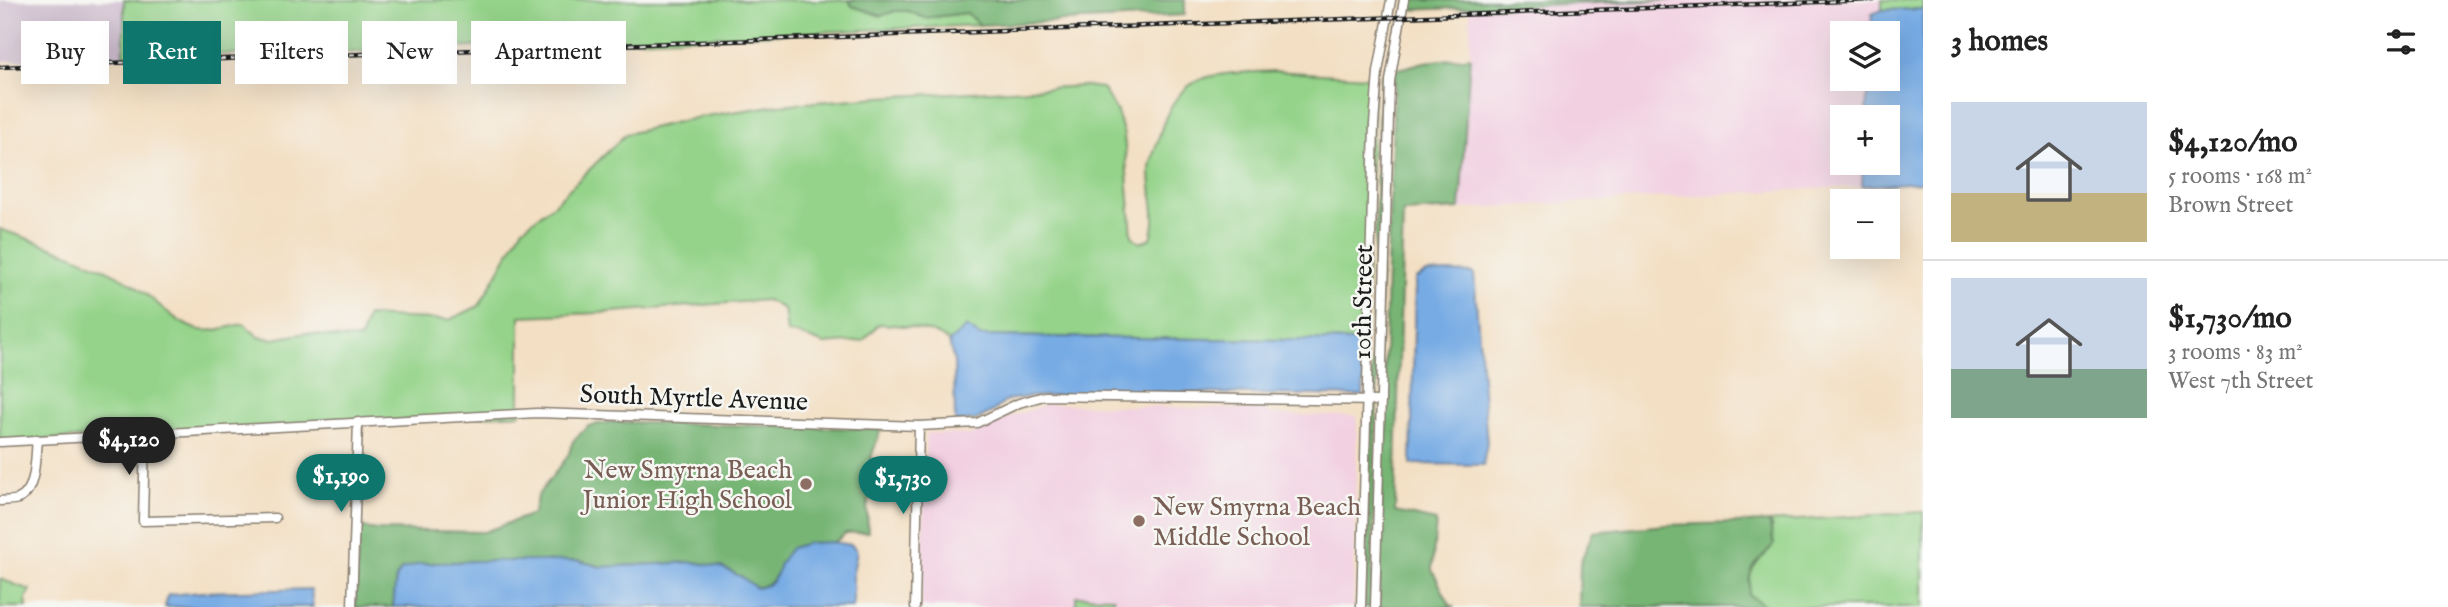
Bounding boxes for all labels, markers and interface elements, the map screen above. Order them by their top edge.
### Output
chip: Buy [21,21,109,84]
chip: Rent [123,21,221,84]
chip: Filters [235,21,348,84]
chip: New [362,21,457,84]
chip: Apartment [471,21,626,84]
map controls [1830,21,1900,259]
button: layers [1830,21,1900,91]
text: 3 homes [1951,23,2048,61]
icon: filters [2382,23,2420,61]
button: + [1830,105,1900,175]
text: $4,120/mo [2168,124,2298,162]
icon: home [2007,130,2091,214]
text: 5 rooms · 168 m² [2168,162,2312,191]
button: − [1830,189,1900,259]
text: Brown Street [2168,191,2293,220]
street label: 10th Street [1346,244,1381,360]
text: $1,730/mo [2168,300,2292,338]
icon: home [2007,306,2091,390]
text: 3 rooms · 83 m² [2168,338,2303,367]
text: West 7th Street [2168,367,2313,396]
street label: South Myrtle Avenue [579,378,809,419]
pin: $4,120 [72,418,186,477]
text: $4,120 [98,425,160,454]
pin: $1,190 [284,454,398,514]
place label: New Smyrna Beach Junior High School [580,454,793,517]
pin: $1,730 [846,456,960,516]
text: $1,190 [312,462,370,491]
text: $1,730 [875,464,931,493]
marker: New Smyrna Beach Junior High School [798,476,814,492]
place label: New Smyrna Beach Middle School [1153,491,1361,554]
marker: New Smyrna Beach Middle School [1131,513,1147,529]

